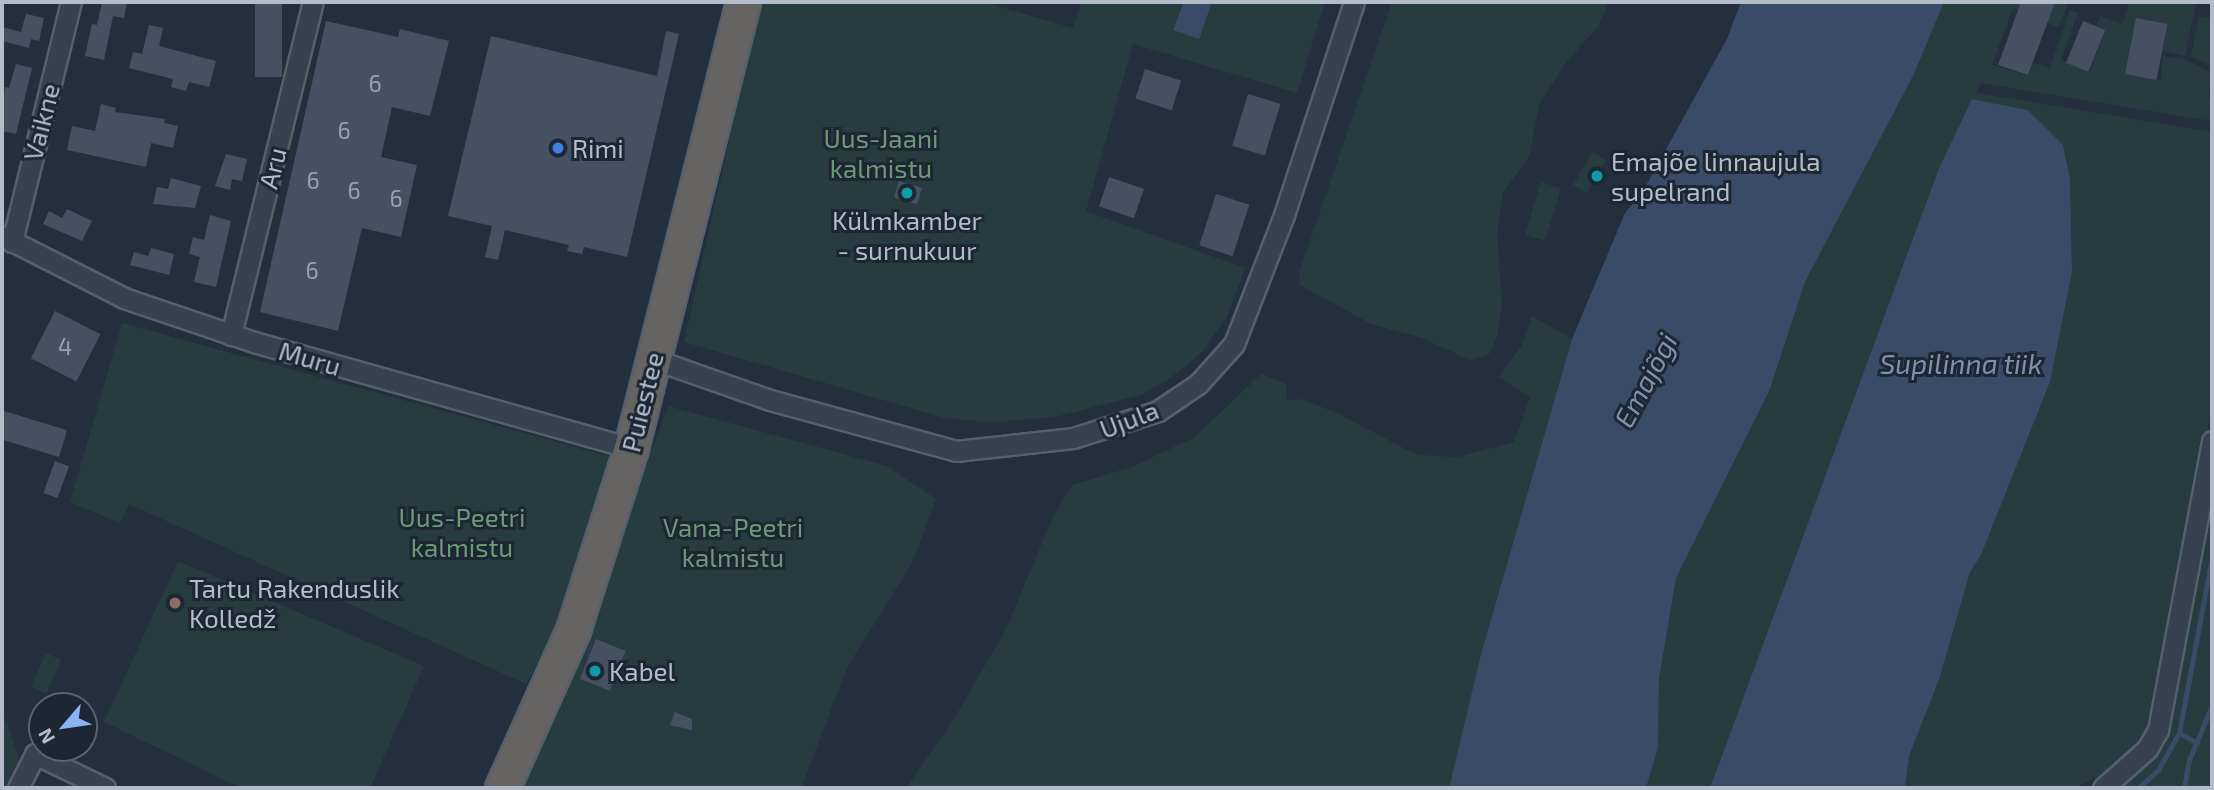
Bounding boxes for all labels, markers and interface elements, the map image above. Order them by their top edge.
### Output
house number: 6 [368,69,382,97]
street label: Vaikne [16,80,66,164]
house number: 6 [337,116,351,144]
park label: Uus-Jaani kalmistu [824,122,938,184]
place label: Rimi [572,132,624,164]
marker: Rimi [550,140,566,156]
street label: Aru [252,144,292,192]
place label: Emajõe linnaujula supelrand [1611,145,1820,206]
house number: 6 [306,166,320,194]
marker: Emajõe linnaujula supelrand [1589,168,1605,184]
house number: 6 [347,176,361,204]
house number: 6 [389,184,403,212]
marker: Külmkamber - surnukuur [899,185,915,201]
place label: Külmkamber - surnukuur [832,204,982,266]
house number: 6 [305,256,319,284]
water label: Emajõgi [1606,327,1684,433]
house number: 4 [58,332,72,360]
street label: Muru [275,334,345,382]
water label: Supilinna tiik [1879,346,2043,380]
street label: Puiestee [615,349,669,455]
street label: Ujula [1095,394,1163,444]
park label: Uus-Peetri kalmistu [399,501,525,562]
park label: Vana-Peetri kalmistu [663,511,803,572]
place label: Tartu Rakenduslik Kolledž [189,572,399,634]
marker: Tartu Rakenduslik Kolledž [167,595,183,611]
place label: Kabel [609,655,675,687]
marker: Kabel [587,663,603,679]
north arrow [28,692,98,762]
text: N [33,725,59,748]

